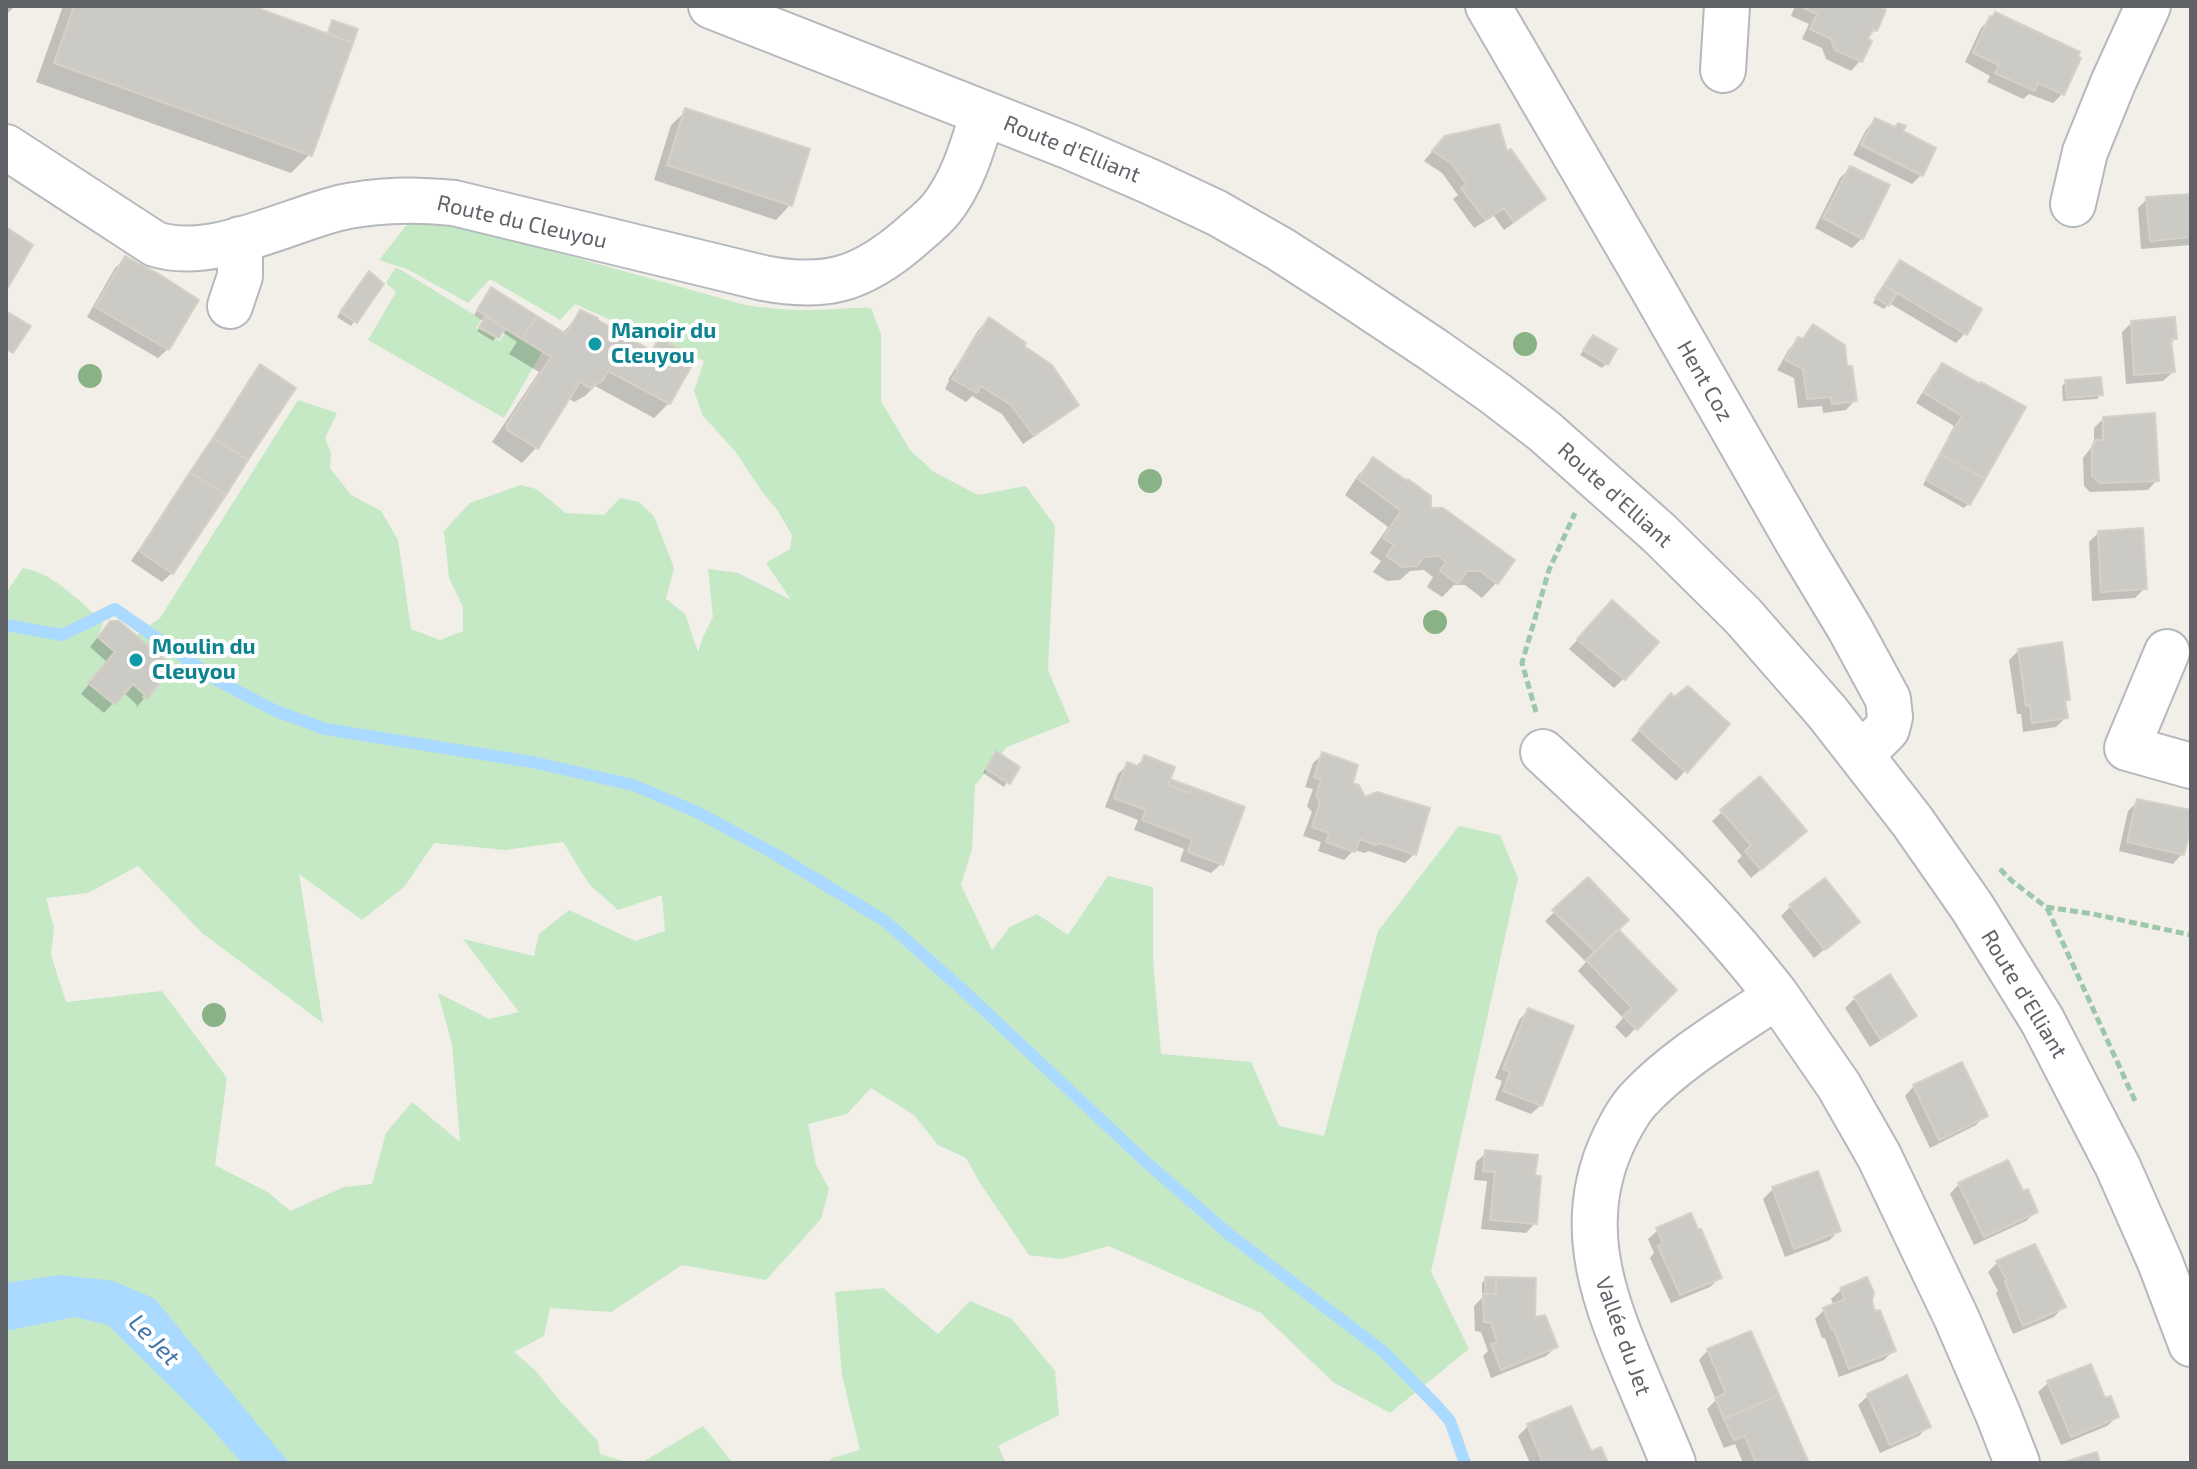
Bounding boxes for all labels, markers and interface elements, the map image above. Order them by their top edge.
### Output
street label: Route d'Elliant [1000,110,1144,188]
street label: Route du Cleuyou [434,190,610,254]
place label: Manoir du Cleuyou [611,318,716,370]
marker: Manoir du Cleuyou [586,335,604,353]
street label: Hent Coz [1671,336,1739,426]
street label: Route d'Elliant [1552,437,1678,553]
place label: Moulin du Cleuyou [152,634,256,686]
marker: Moulin du Cleuyou [127,651,145,669]
street label: Route d'Elliant [1975,925,2073,1063]
street label: Vallée du Jet [1589,1273,1657,1399]
water label: Le Jet [123,1308,185,1372]

